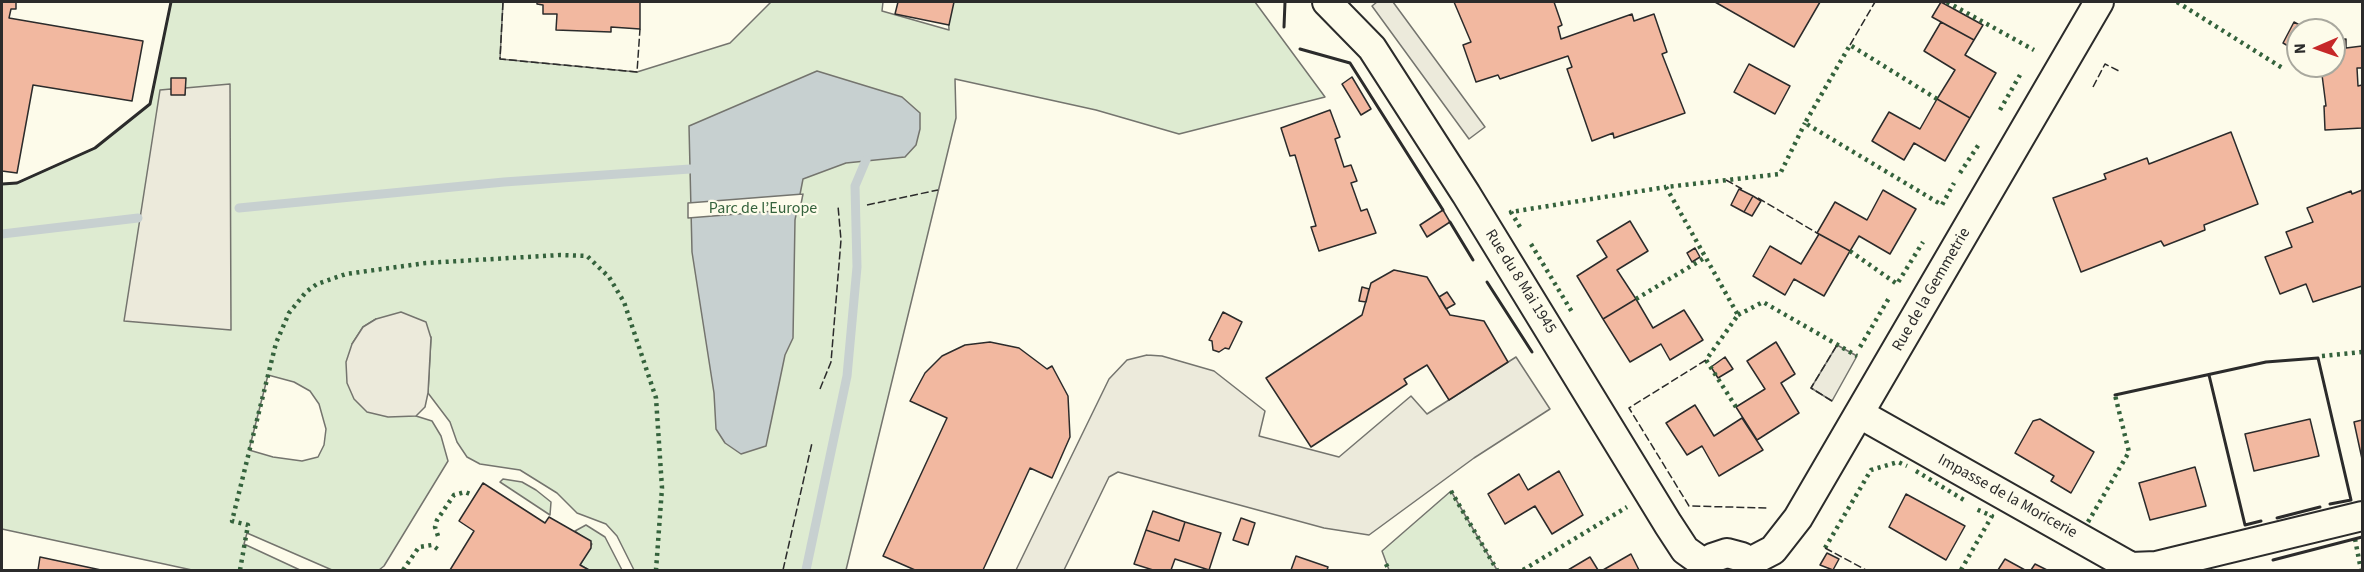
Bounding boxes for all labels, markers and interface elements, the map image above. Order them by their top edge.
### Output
north arrow [2286,18,2346,78]
text: N [2289,43,2311,54]
park label: Parc de l’Europe [709,199,817,219]
street label: Rue de la Gemmetrie [1889,225,1975,355]
street label: Rue du 8 Mai 1945 [1480,226,1560,338]
street label: Impasse de la Moricerie [1934,451,2080,543]

